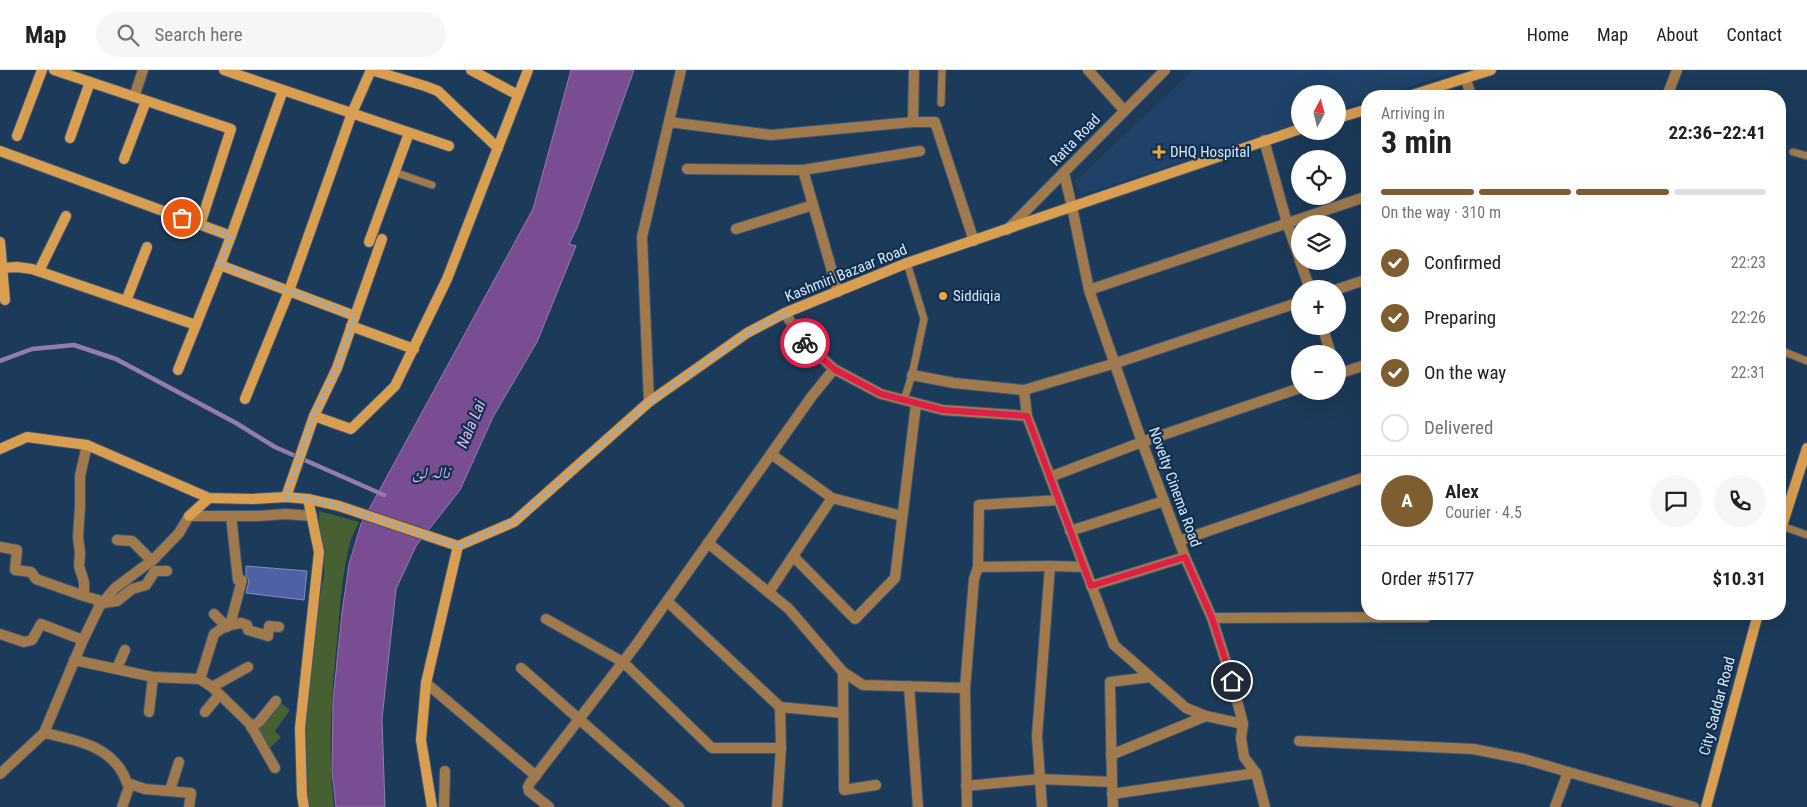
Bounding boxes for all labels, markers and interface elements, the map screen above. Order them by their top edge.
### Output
search box [96,12,446,57]
text: Map [25,21,66,49]
icon: search [114,21,142,49]
text: Search here [154,23,243,46]
text: Home [1527,24,1569,45]
text: Map [1597,24,1628,45]
text: About [1656,24,1698,45]
text: Contact [1726,24,1782,45]
north arrow [1291,85,1346,140]
map controls [1291,85,1346,400]
text: Arriving in [1381,104,1445,123]
street label: Ratta Road [1046,110,1104,170]
text: 22:36–22:41 [1668,121,1766,144]
text: 3 min [1381,123,1452,161]
place label: DHQ Hospital [1170,143,1250,161]
marker: DHQ Hospital [1152,145,1166,159]
button: locate [1291,150,1346,205]
pin [161,197,203,239]
text: On the way · 310 m [1381,203,1501,222]
icon: bag [168,204,196,232]
button: layers [1291,215,1346,270]
street label: Kashmiri Bazaar Road [782,240,910,306]
icon: check [1381,249,1409,277]
text: Confirmed [1424,251,1501,274]
text: 22:23 [1731,253,1766,272]
button: + [1291,280,1346,335]
place label: Siddiqia [953,287,1001,305]
marker: Siddiqia [937,290,949,302]
icon: check [1381,304,1409,332]
text: Preparing [1424,306,1496,329]
text: 22:26 [1731,308,1766,327]
courier [780,318,830,368]
icon: bike [791,329,819,357]
button: − [1291,345,1346,400]
icon: check [1381,359,1409,387]
text: On the way [1424,361,1506,384]
text: 22:31 [1731,363,1766,382]
water label: Nala Lai [452,397,490,451]
text: Delivered [1424,416,1493,439]
street label: Novelty Cinema Road [1145,425,1205,549]
water label: نالہ لئ [412,463,452,483]
button: chat [1650,475,1702,527]
button: phone [1714,475,1766,527]
text: Alex [1445,480,1479,503]
text: A [1401,489,1413,512]
text: Courier · 4.5 [1445,503,1522,522]
text: Order #5177 [1381,567,1474,590]
text: $10.31 [1712,567,1766,590]
street label: City Saddar Road [1695,655,1739,757]
pin [1211,660,1253,702]
icon: home [1218,667,1246,695]

